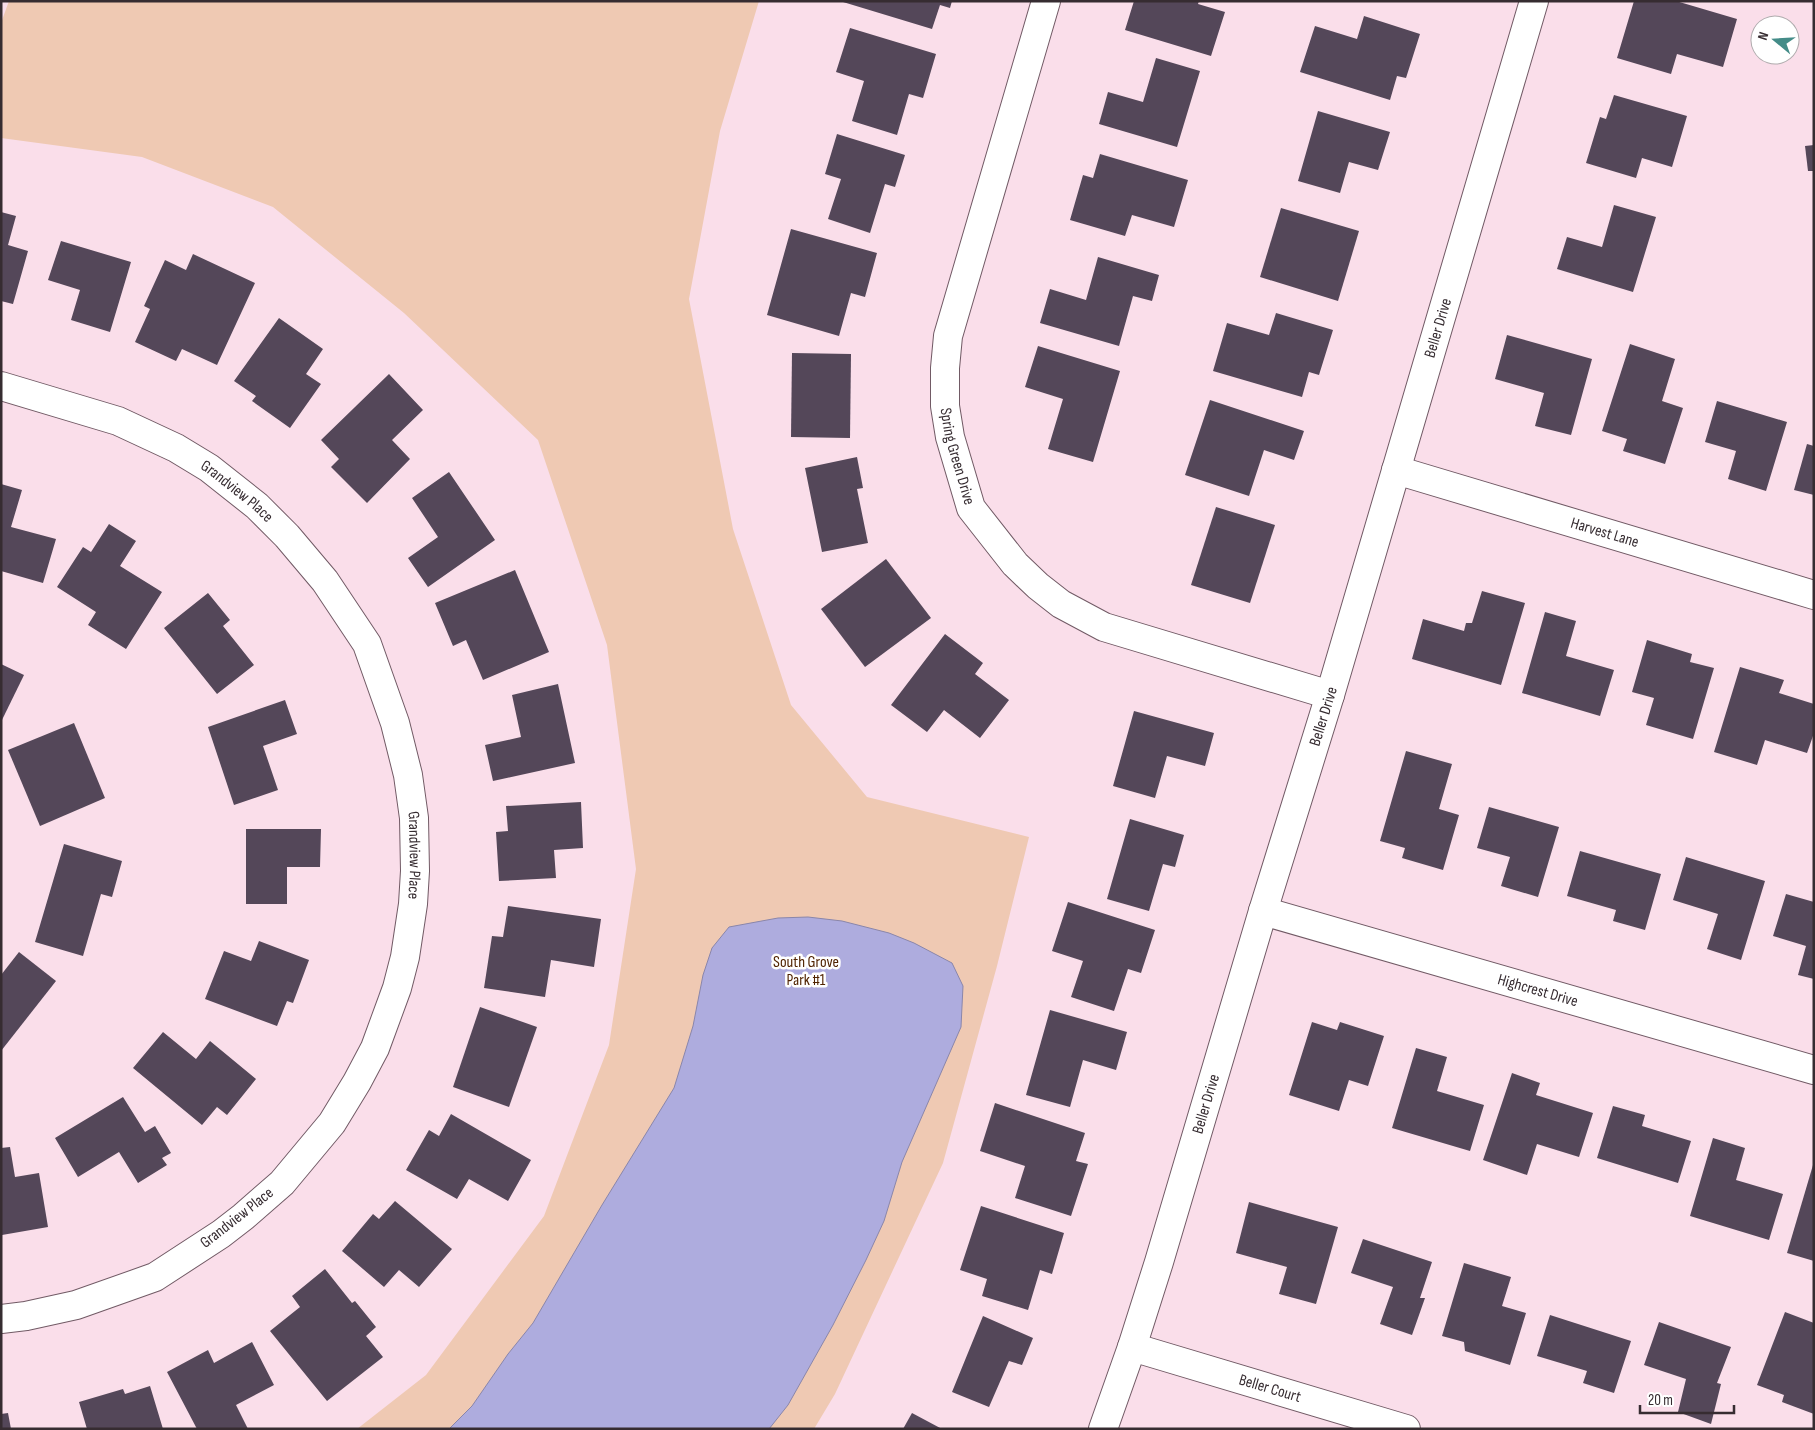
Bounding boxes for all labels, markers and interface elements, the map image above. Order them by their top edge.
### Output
north arrow [1750,15,1800,65]
text: N [1754,30,1772,42]
street label: Beller Drive [1420,296,1456,360]
street label: Spring Green Drive [936,407,979,507]
street label: Grandview Place [198,456,277,526]
street label: Harvest Lane [1569,513,1641,552]
street label: Beller Drive [1305,685,1341,748]
street label: Grandview Place [404,810,425,900]
park label: South Grove Park #1 [773,953,839,990]
street label: Highcrest Drive [1495,970,1580,1011]
street label: Beller Drive [1188,1072,1224,1136]
street label: Grandview Place [197,1183,277,1253]
street label: Beller Court [1237,1370,1303,1407]
scale bar [1640,1382,1734,1414]
text: 20 m [1648,1391,1673,1410]

